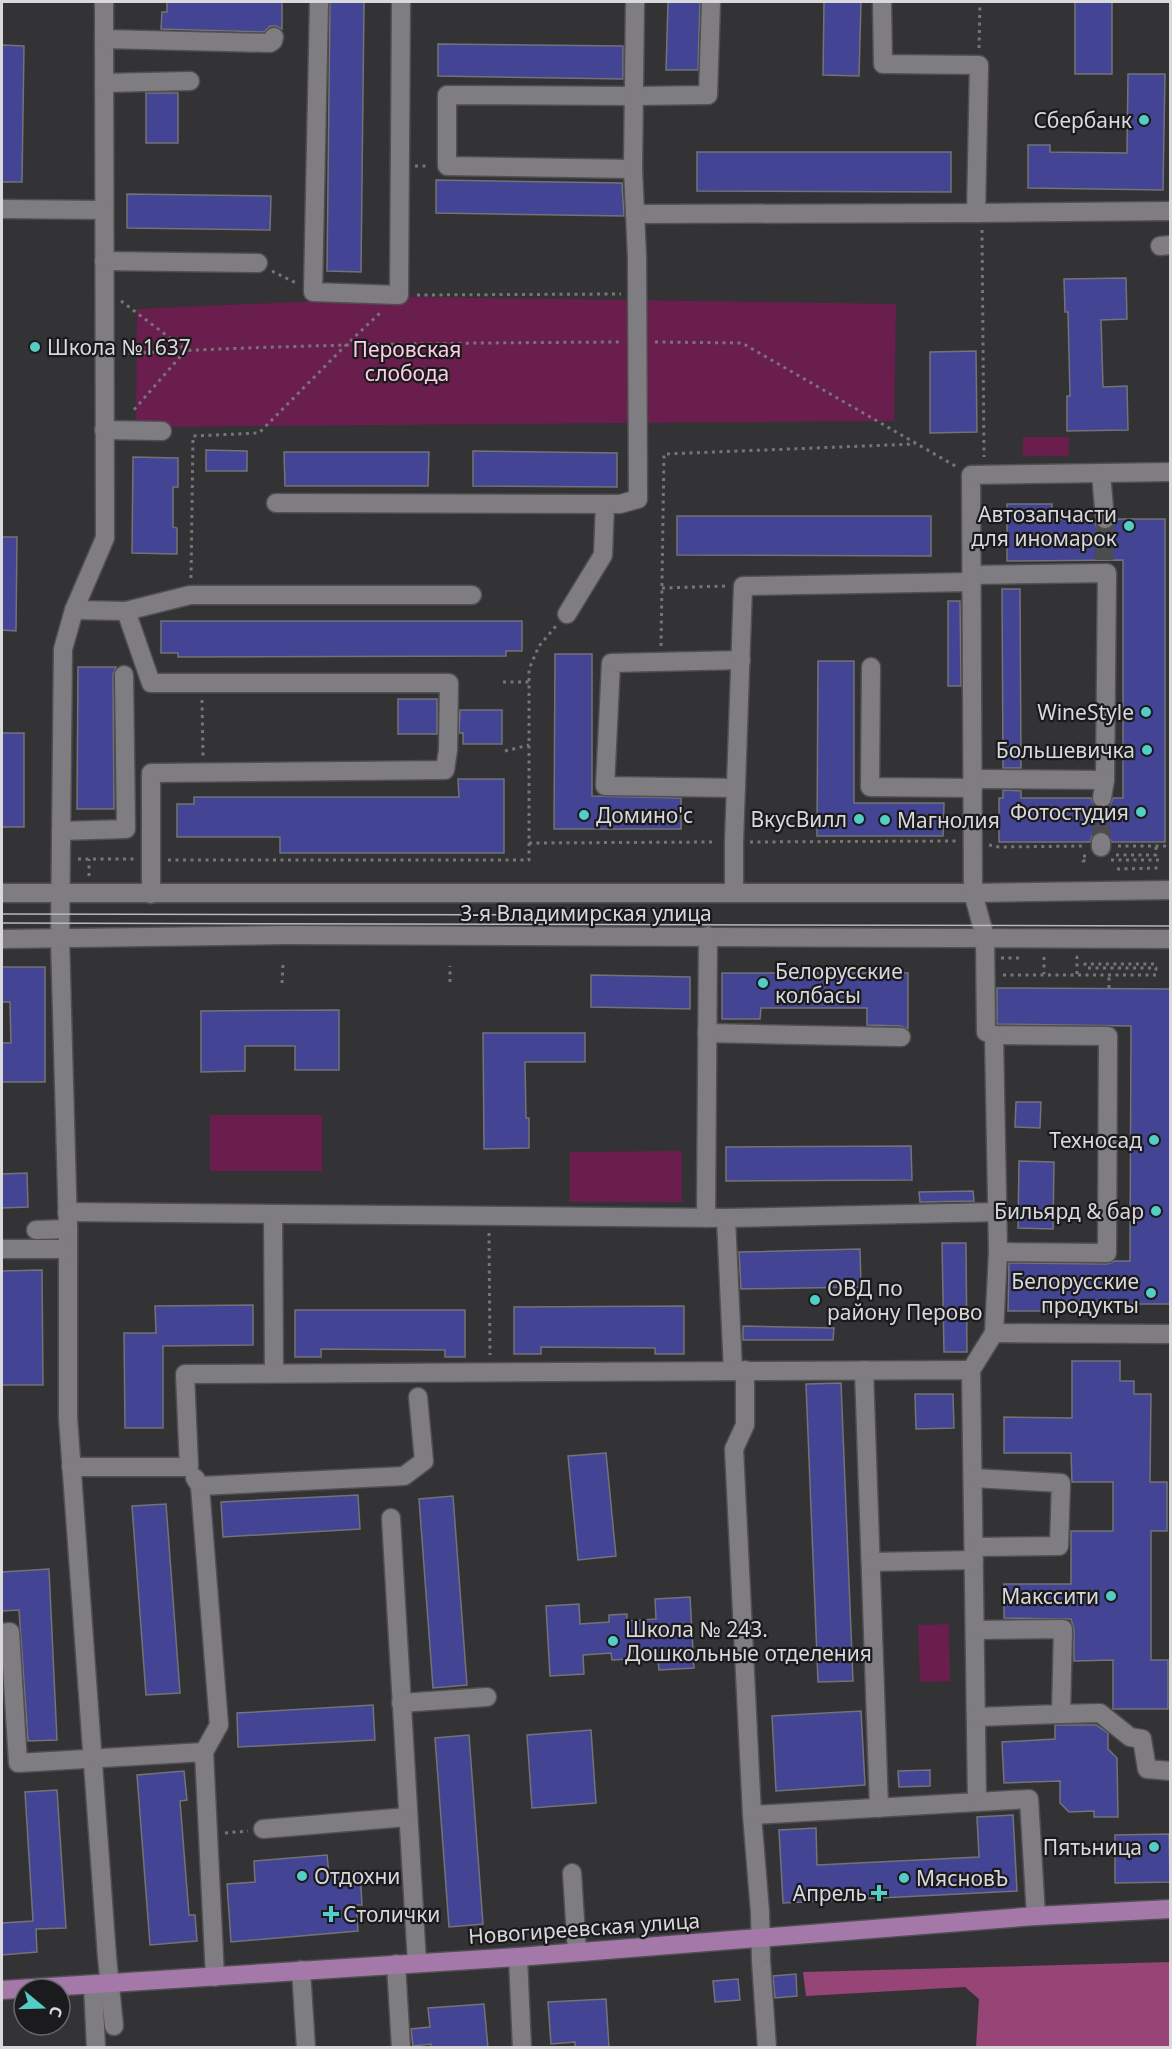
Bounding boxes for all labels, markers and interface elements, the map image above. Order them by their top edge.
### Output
place label: Сбербанк [1033,106,1132,134]
marker: Сбербанк [1137,113,1151,127]
place label: Школа №1637 [47,333,191,361]
park label: Перовская слобода [353,335,461,387]
marker: Школа №1637 [28,340,42,354]
place label: Автозапчасти для иномарок [971,500,1117,552]
marker: Автозапчасти для иномарок [1122,519,1136,533]
place label: WineStyle [1037,698,1134,726]
marker: WineStyle [1139,705,1153,719]
place label: Большевичка [996,736,1135,764]
marker: Большевичка [1140,743,1154,757]
place label: Фотостудия [1010,798,1129,826]
place label: Домино'c [596,801,693,829]
place label: ВкусВилл [750,805,847,833]
marker: Фотостудия [1134,805,1148,819]
place label: Магнолия [897,806,1000,834]
marker: Домино'c [577,808,591,822]
marker: ВкусВилл [852,812,866,826]
marker: Магнолия [878,813,892,827]
street label: 3-я Владимирская улица [460,899,712,927]
place label: Белорусские колбасы [775,957,903,1009]
marker: Белорусские колбасы [756,976,770,990]
place label: Техносад [1049,1126,1142,1154]
marker: Техносад [1147,1133,1161,1147]
place label: Бильярд & бар [994,1197,1144,1225]
marker: Бильярд & бар [1149,1204,1163,1218]
place label: Белорусские продукты [1011,1267,1139,1319]
place label: ОВД по району Перово [827,1274,983,1326]
marker: Белорусские продукты [1144,1286,1158,1300]
marker: ОВД по району Перово [808,1293,822,1307]
place label: Макссити [1001,1582,1099,1610]
marker: Макссити [1104,1589,1118,1603]
place label: Школа № 243. Дошкольные отделения [625,1615,872,1667]
marker: Школа № 243. Дошкольные отделения [606,1634,620,1648]
place label: Пятьница [1043,1833,1142,1861]
marker: Пятьница [1147,1840,1161,1854]
place label: Отдохни [314,1862,400,1890]
place label: МясновЪ [916,1864,1008,1892]
marker: Отдохни [295,1869,309,1883]
marker: МясновЪ [897,1871,911,1885]
place label: Апрель [793,1879,867,1907]
marker: Апрель [872,1886,886,1900]
place label: Столички [343,1900,440,1928]
street label: Новогиреевская улица [467,1906,701,1950]
marker: Столички [324,1907,338,1921]
north arrow [12,1977,72,2037]
text: С [44,2003,68,2020]

